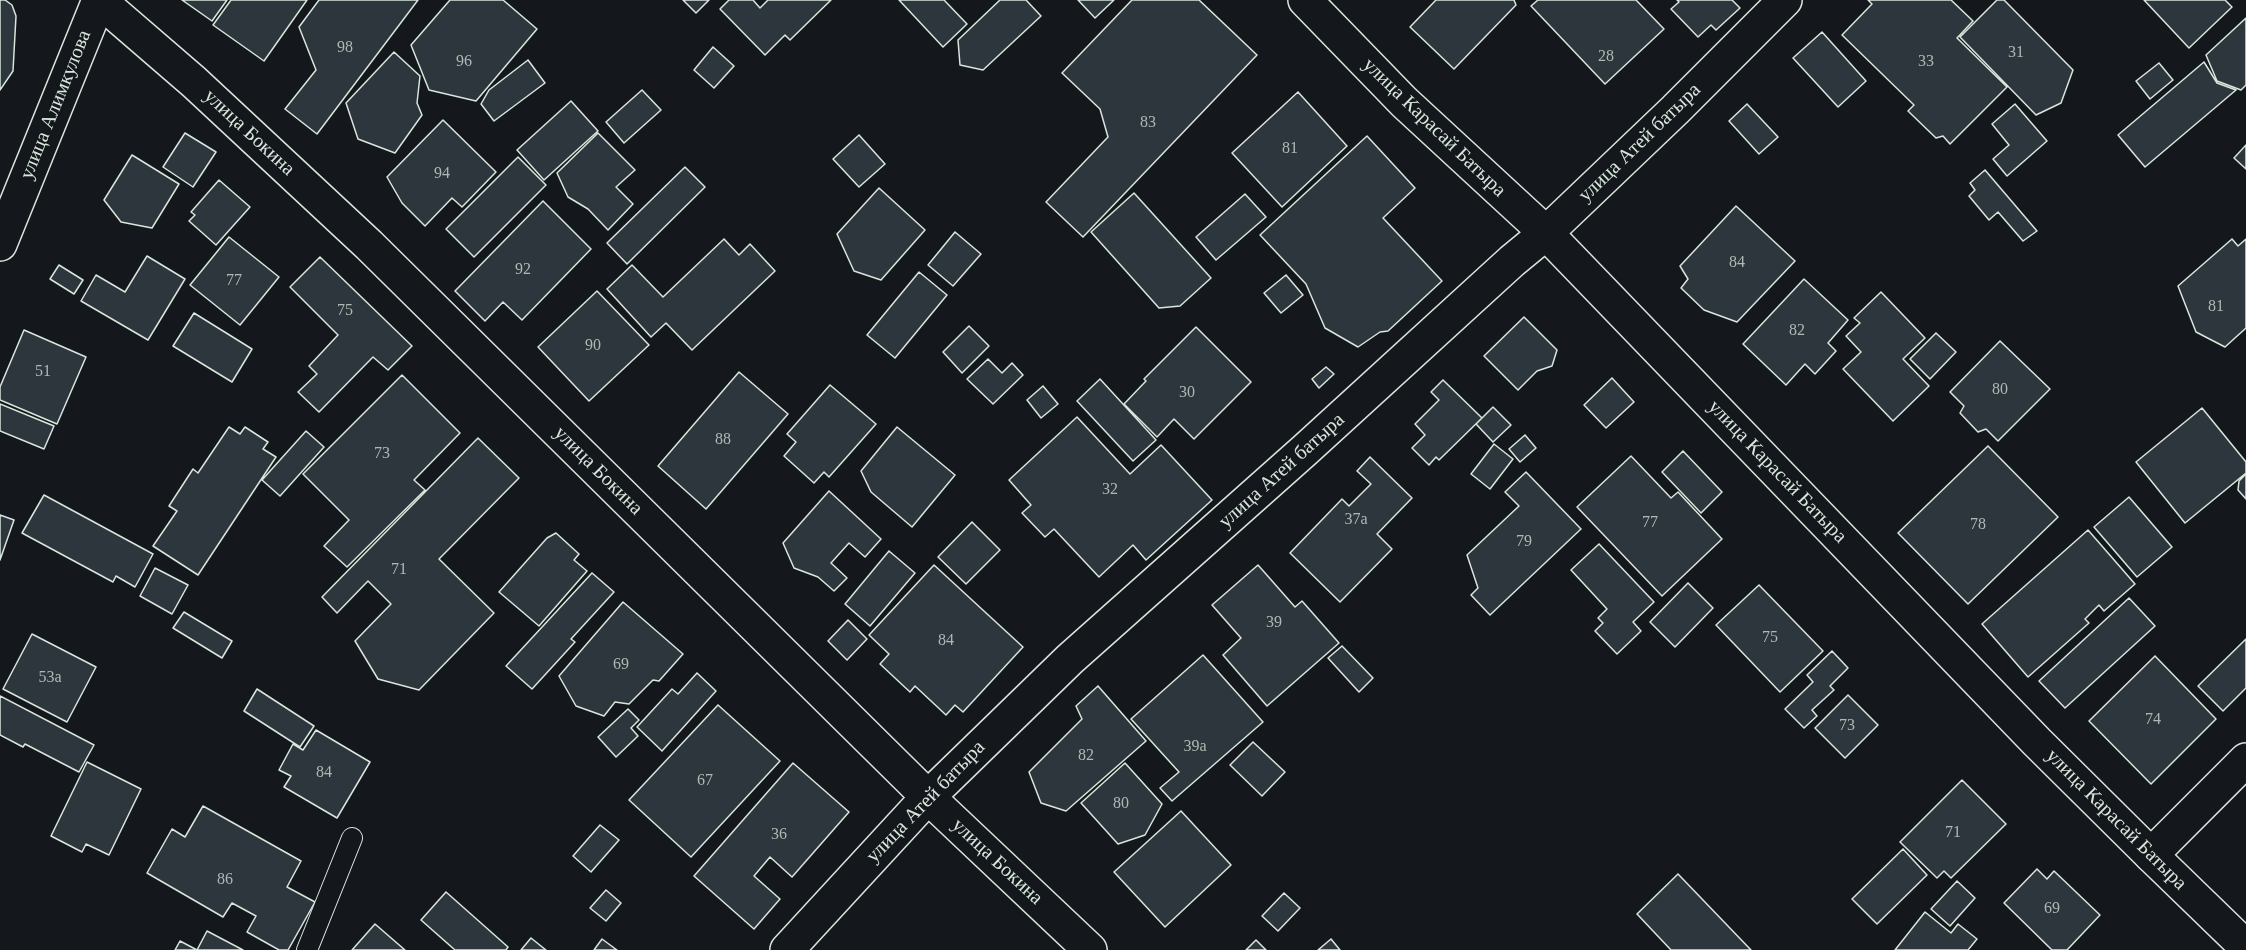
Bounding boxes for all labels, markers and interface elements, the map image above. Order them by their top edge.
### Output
street label: улица Алимкулова [15,27,97,183]
house number: 98 [337,38,353,58]
house number: 31 [2008,43,2024,63]
house number: 28 [1598,47,1614,67]
house number: 96 [456,52,472,72]
house number: 33 [1918,52,1934,72]
street label: улица Карасай Батыра [1357,53,1511,203]
street label: улица Атей батыра [1574,79,1706,207]
street label: улица Бокина [198,85,300,181]
house number: 83 [1140,113,1156,133]
house number: 81 [1282,139,1298,159]
house number: 94 [434,164,450,184]
house number: 84 [1729,253,1745,273]
house number: 92 [515,260,531,280]
house number: 77 [226,271,242,291]
house number: 81 [2208,297,2224,317]
house number: 75 [337,301,353,321]
house number: 82 [1789,321,1805,341]
house number: 90 [585,336,601,356]
house number: 51 [35,362,51,382]
house number: 80 [1992,380,2008,400]
house number: 30 [1179,383,1195,403]
street label: улица Карасай Батыра [1702,395,1852,549]
street label: улица Атей батыра [1214,408,1350,534]
street label: улица Бокина [549,422,647,520]
house number: 88 [715,430,731,450]
house number: 73 [374,444,390,464]
house number: 32 [1102,480,1118,500]
house number: 37а [1344,510,1368,530]
house number: 77 [1642,513,1658,533]
house number: 78 [1970,515,1986,535]
house number: 79 [1516,532,1532,552]
house number: 71 [391,560,407,580]
house number: 39 [1266,613,1282,633]
house number: 75 [1762,628,1778,648]
house number: 84 [938,631,954,651]
house number: 69 [613,655,629,675]
house number: 53а [38,668,62,688]
house number: 74 [2145,710,2161,730]
house number: 73 [1839,716,1855,736]
street label: улица Атей батыра [862,736,990,868]
house number: 39а [1183,737,1207,757]
street label: улица Карасай Батыра [2040,744,2192,896]
house number: 82 [1078,746,1094,766]
house number: 84 [316,763,332,783]
house number: 67 [697,771,713,791]
house number: 80 [1113,794,1129,814]
street label: улица Бокина [946,814,1048,910]
house number: 71 [1945,823,1961,843]
house number: 36 [771,825,787,845]
house number: 86 [217,870,233,890]
house number: 69 [2044,899,2060,919]

